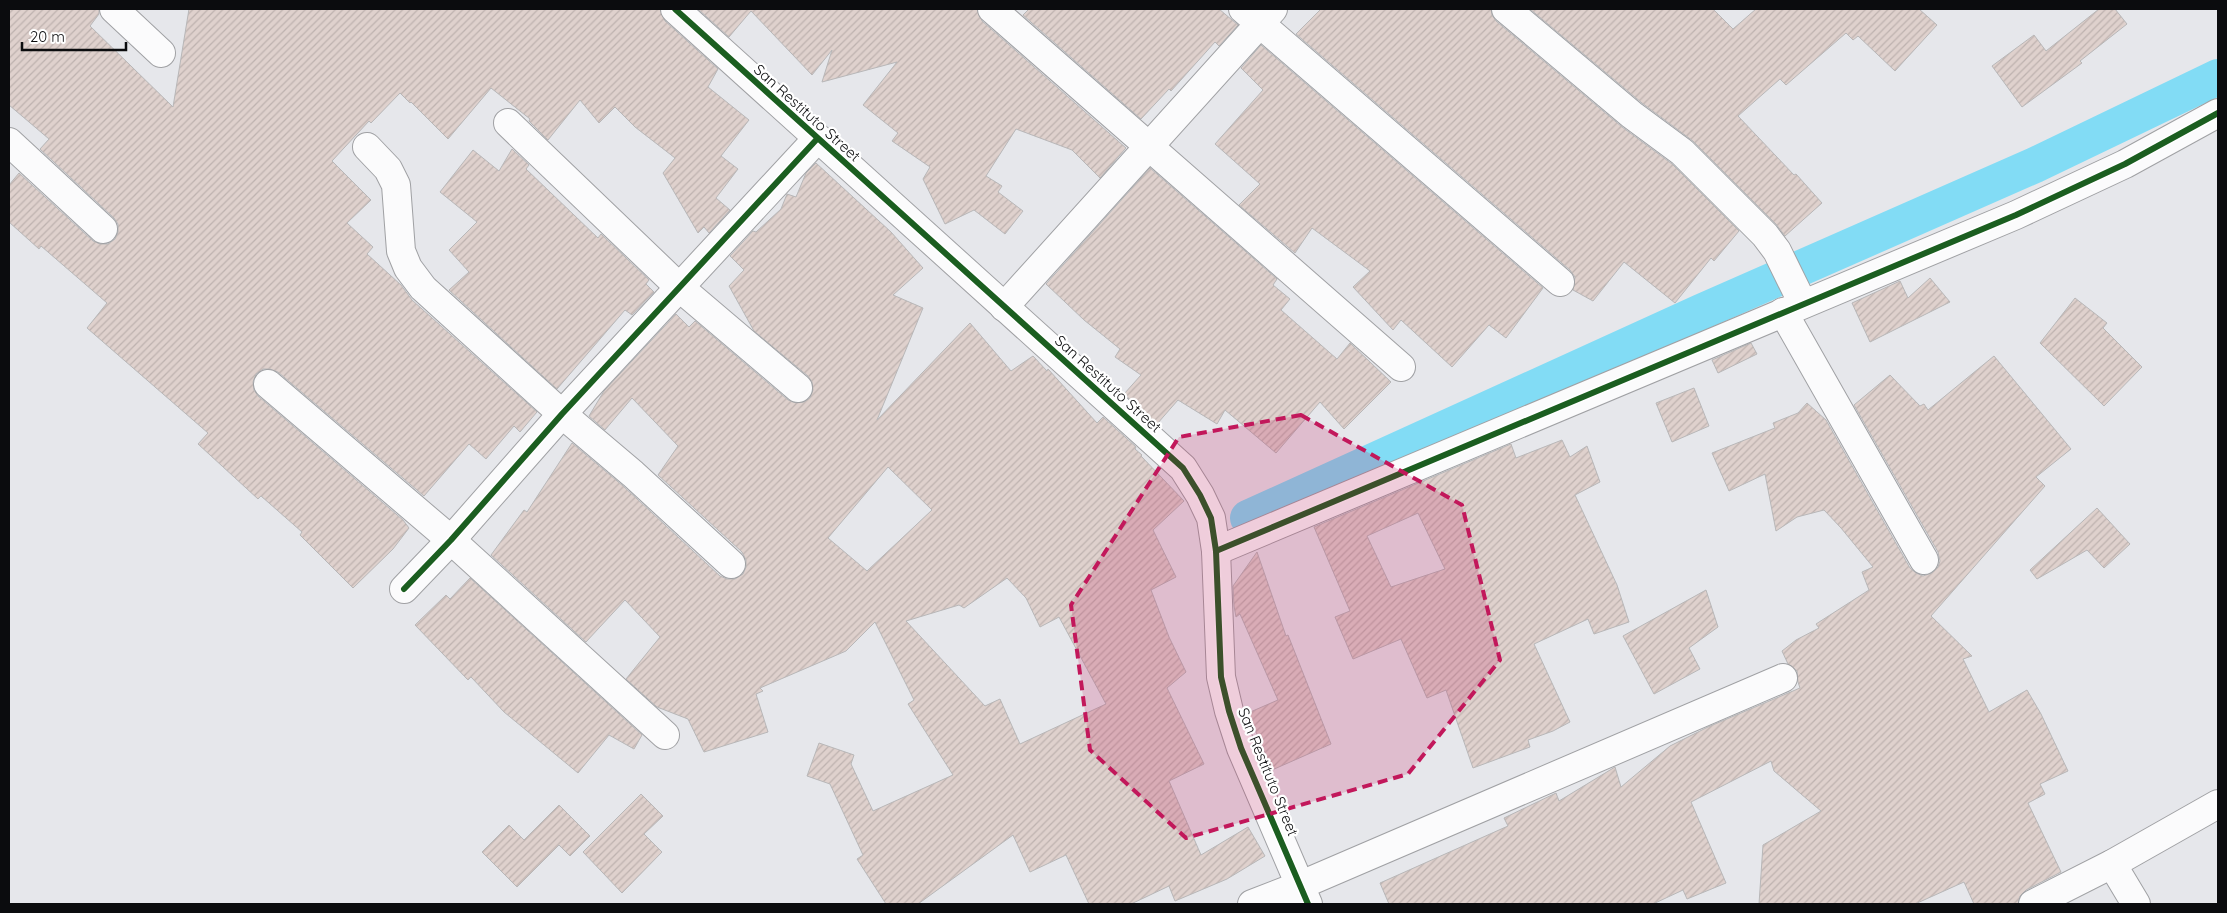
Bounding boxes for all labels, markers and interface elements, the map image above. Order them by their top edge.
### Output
scale bar [22,20,126,52]
text: 20 m [30,27,65,46]
street label: San Restituto Street [750,60,865,165]
street label: San Restituto Street [1051,331,1166,436]
street label: San Restituto Street [1234,705,1303,839]

